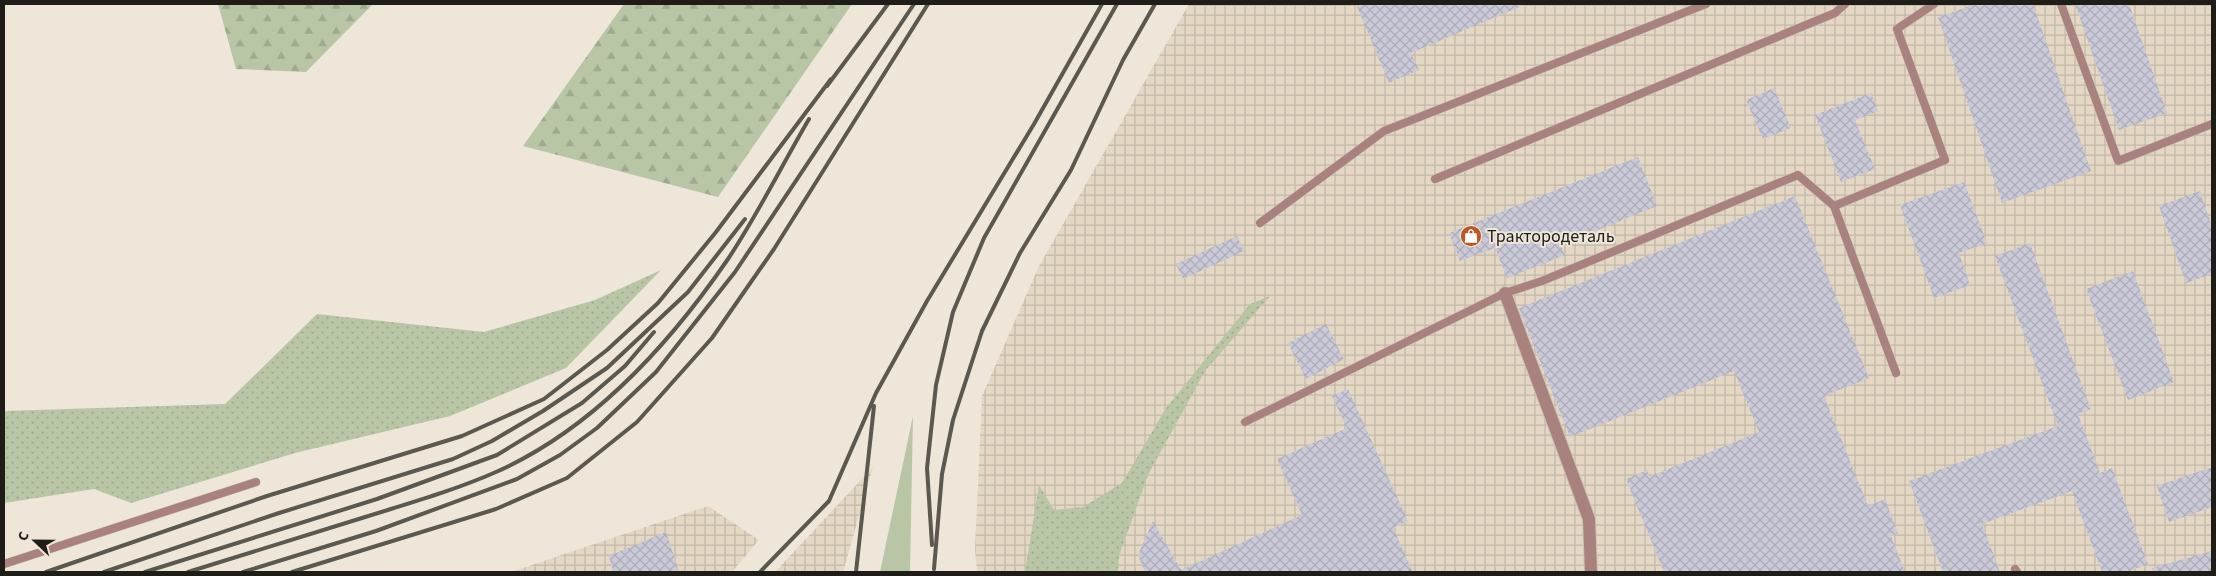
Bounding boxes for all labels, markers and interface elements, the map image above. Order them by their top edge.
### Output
shop icon: Трактородеталь [1459,224,1483,248]
place label: Трактородеталь [1487,224,1615,249]
north arrow [10,516,60,566]
text: С [13,529,35,544]

